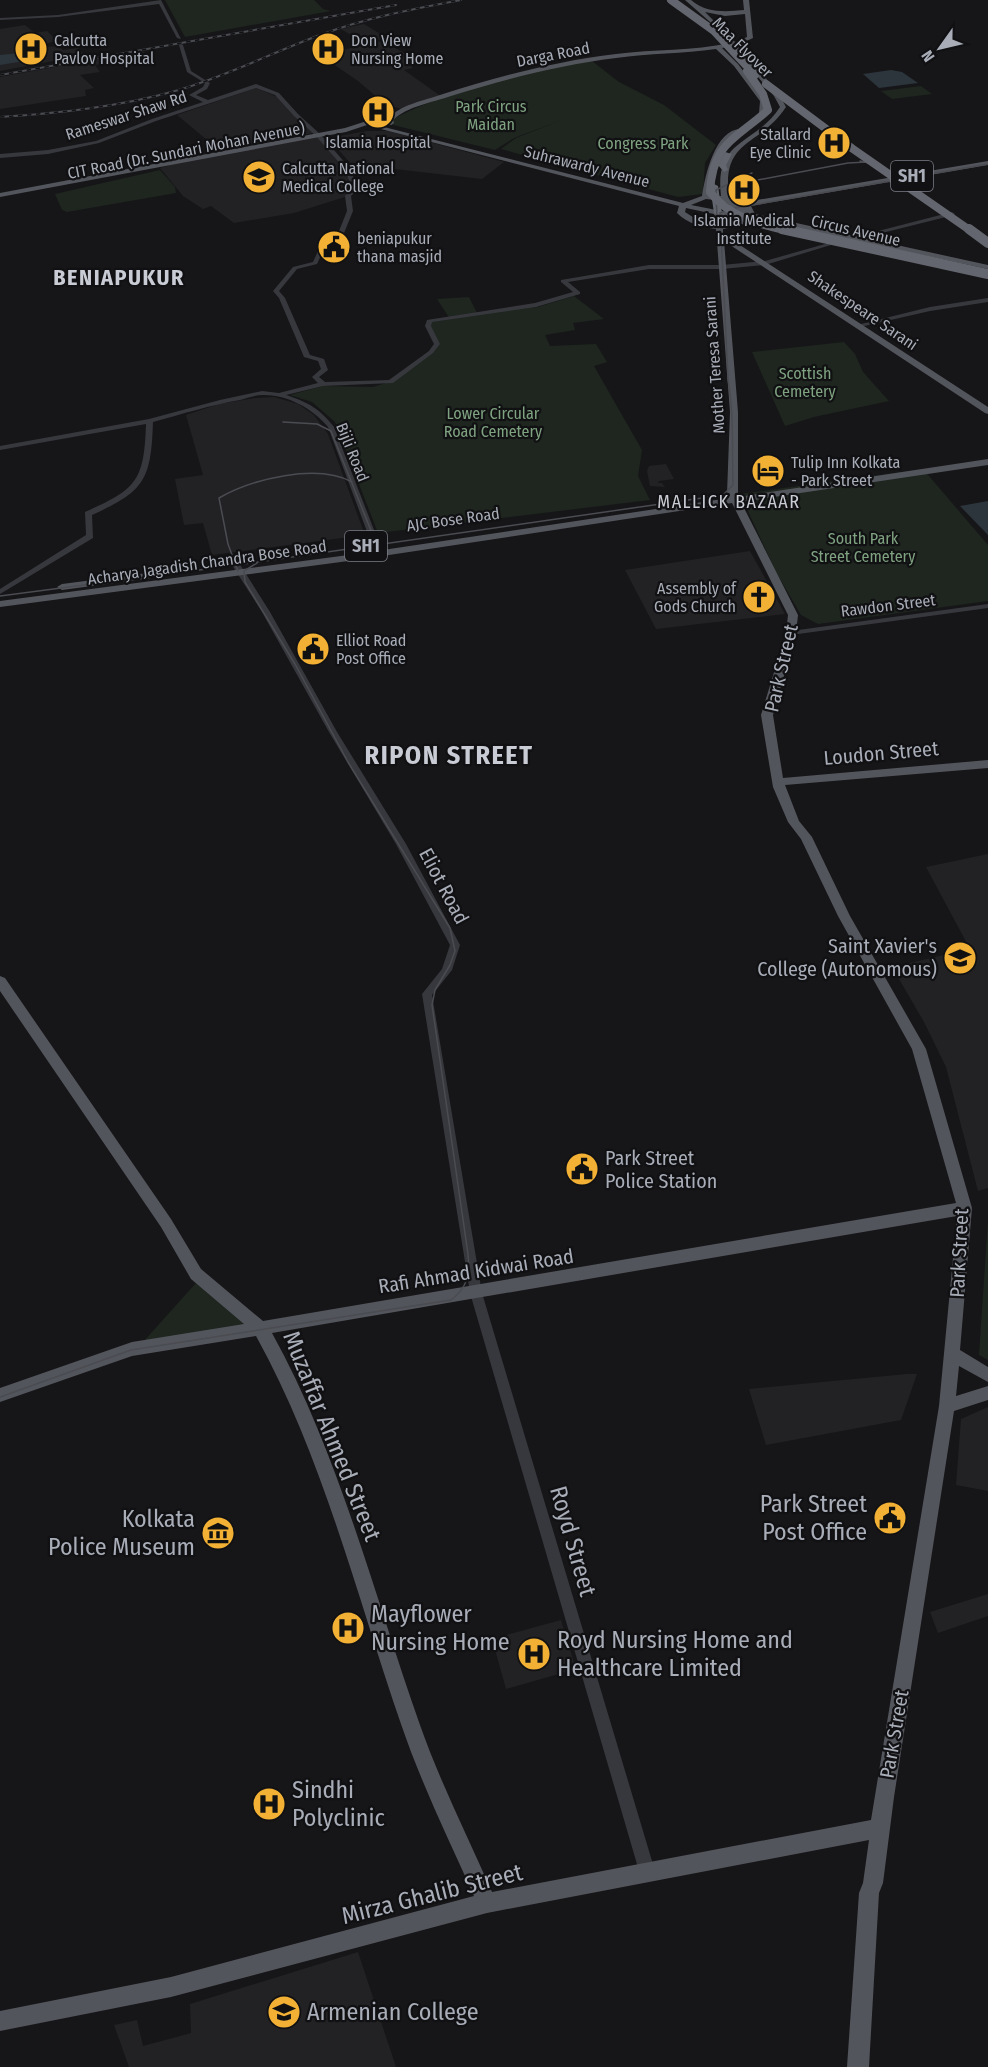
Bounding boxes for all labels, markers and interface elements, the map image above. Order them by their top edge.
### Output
street label: Maa Flyover [708,13,777,82]
north arrow [910,18,970,78]
hospital icon: Calcutta Pavlov Hospital [13,31,49,67]
place label: Calcutta Pavlov Hospital [54,31,154,68]
hospital icon: Don View Nursing Home [310,31,346,67]
place label: Don View Nursing Home [351,31,443,68]
street label: Darga Road [515,38,591,71]
text: N [917,47,939,65]
street label: Rameswar Shaw Rd [63,87,189,144]
hospital icon: Islamia Hospital [360,94,396,130]
park label: Park Circus Maidan [455,97,527,134]
street label: CIT Road (Dr. Sundari Mohan Avenue) [66,118,307,183]
place label: Stallard Eye Clinic [750,125,811,162]
hospital icon: Stallard Eye Clinic [816,125,852,161]
place label: Islamia Hospital [325,133,431,152]
park label: Congress Park [598,134,689,153]
street label: Suhrawardy Avenue [522,142,652,191]
school or university icon: Calcutta National Medical College [241,159,277,195]
place label: Calcutta National Medical College [282,159,394,196]
road number: SH1 [891,161,933,191]
hospital icon: Islamia Medical Institute [726,172,762,208]
place label: Islamia Medical Institute [693,211,795,248]
street label: Circus Avenue [809,211,902,250]
public building icon: beniapukur thana masjid [316,229,352,265]
place label: beniapukur thana masjid [357,229,442,266]
district label: BENIAPUKUR [53,264,185,291]
street label: Shakespeare Sarani [804,267,921,354]
street label: Mother Teresa Sarani [700,296,729,434]
park label: Scottish Cemetery [774,364,837,401]
park label: Lower Circular Road Cemetery [444,404,543,441]
street label: Bijli Road [332,420,373,484]
hotel icon: Tulip Inn Kolkata - Park Street [750,453,786,489]
place label: Tulip Inn Kolkata - Park Street [791,453,901,490]
district label: MALLICK BAZAAR [657,491,801,513]
street label: AJC Bose Road [405,504,501,535]
park label: South Park Street Cemetery [811,529,916,566]
road number: SH1 [345,531,387,561]
street label: Acharya Jagadish Chandra Bose Road [86,536,328,589]
place label: Assembly of Gods Church [654,579,737,616]
church icon: Assembly of Gods Church [741,579,777,615]
street label: Rawdon Street [840,590,937,621]
street label: Park Street [759,621,803,714]
public building icon: Elliot Road Post Office [295,631,331,667]
place label: Elliot Road Post Office [336,631,406,668]
street label: Loudon Street [823,736,940,770]
district label: RIPON STREET [365,740,533,771]
street label: Eliot Road [414,844,474,928]
place label: Saint Xavier's College (Autonomous) [757,934,937,981]
school or university icon: Saint Xavier's College (Autonomous) [942,940,978,976]
place label: Park Street Police Station [605,1146,717,1193]
public building icon: Park Street Police Station [564,1151,600,1187]
street label: Park Street [945,1207,973,1298]
street label: Rafi Ahmad Kidwai Road [377,1244,575,1298]
street label: Muzaffar Ahmed Street [277,1327,387,1545]
street label: Royd Street [544,1483,602,1599]
place label: Park Street Post Office [760,1490,867,1546]
public building icon: Park Street Post Office [872,1500,908,1536]
place label: Kolkata Police Museum [48,1505,195,1561]
museum icon: Kolkata Police Museum [200,1515,236,1551]
place label: Mayflower Nursing Home [371,1600,510,1656]
hospital icon: Mayflower Nursing Home [330,1610,366,1646]
place label: Royd Nursing Home and Healthcare Limited [557,1626,793,1682]
hospital icon: Royd Nursing Home and Healthcare Limited [516,1636,552,1672]
street label: Park Street [874,1687,914,1780]
place label: Sindhi Polyclinic [292,1776,385,1832]
hospital icon: Sindhi Polyclinic [251,1786,287,1822]
street label: Mirza Ghalib Street [339,1858,526,1930]
school or university icon: Armenian College [266,1994,302,2030]
place label: Armenian College [307,1998,479,2026]

